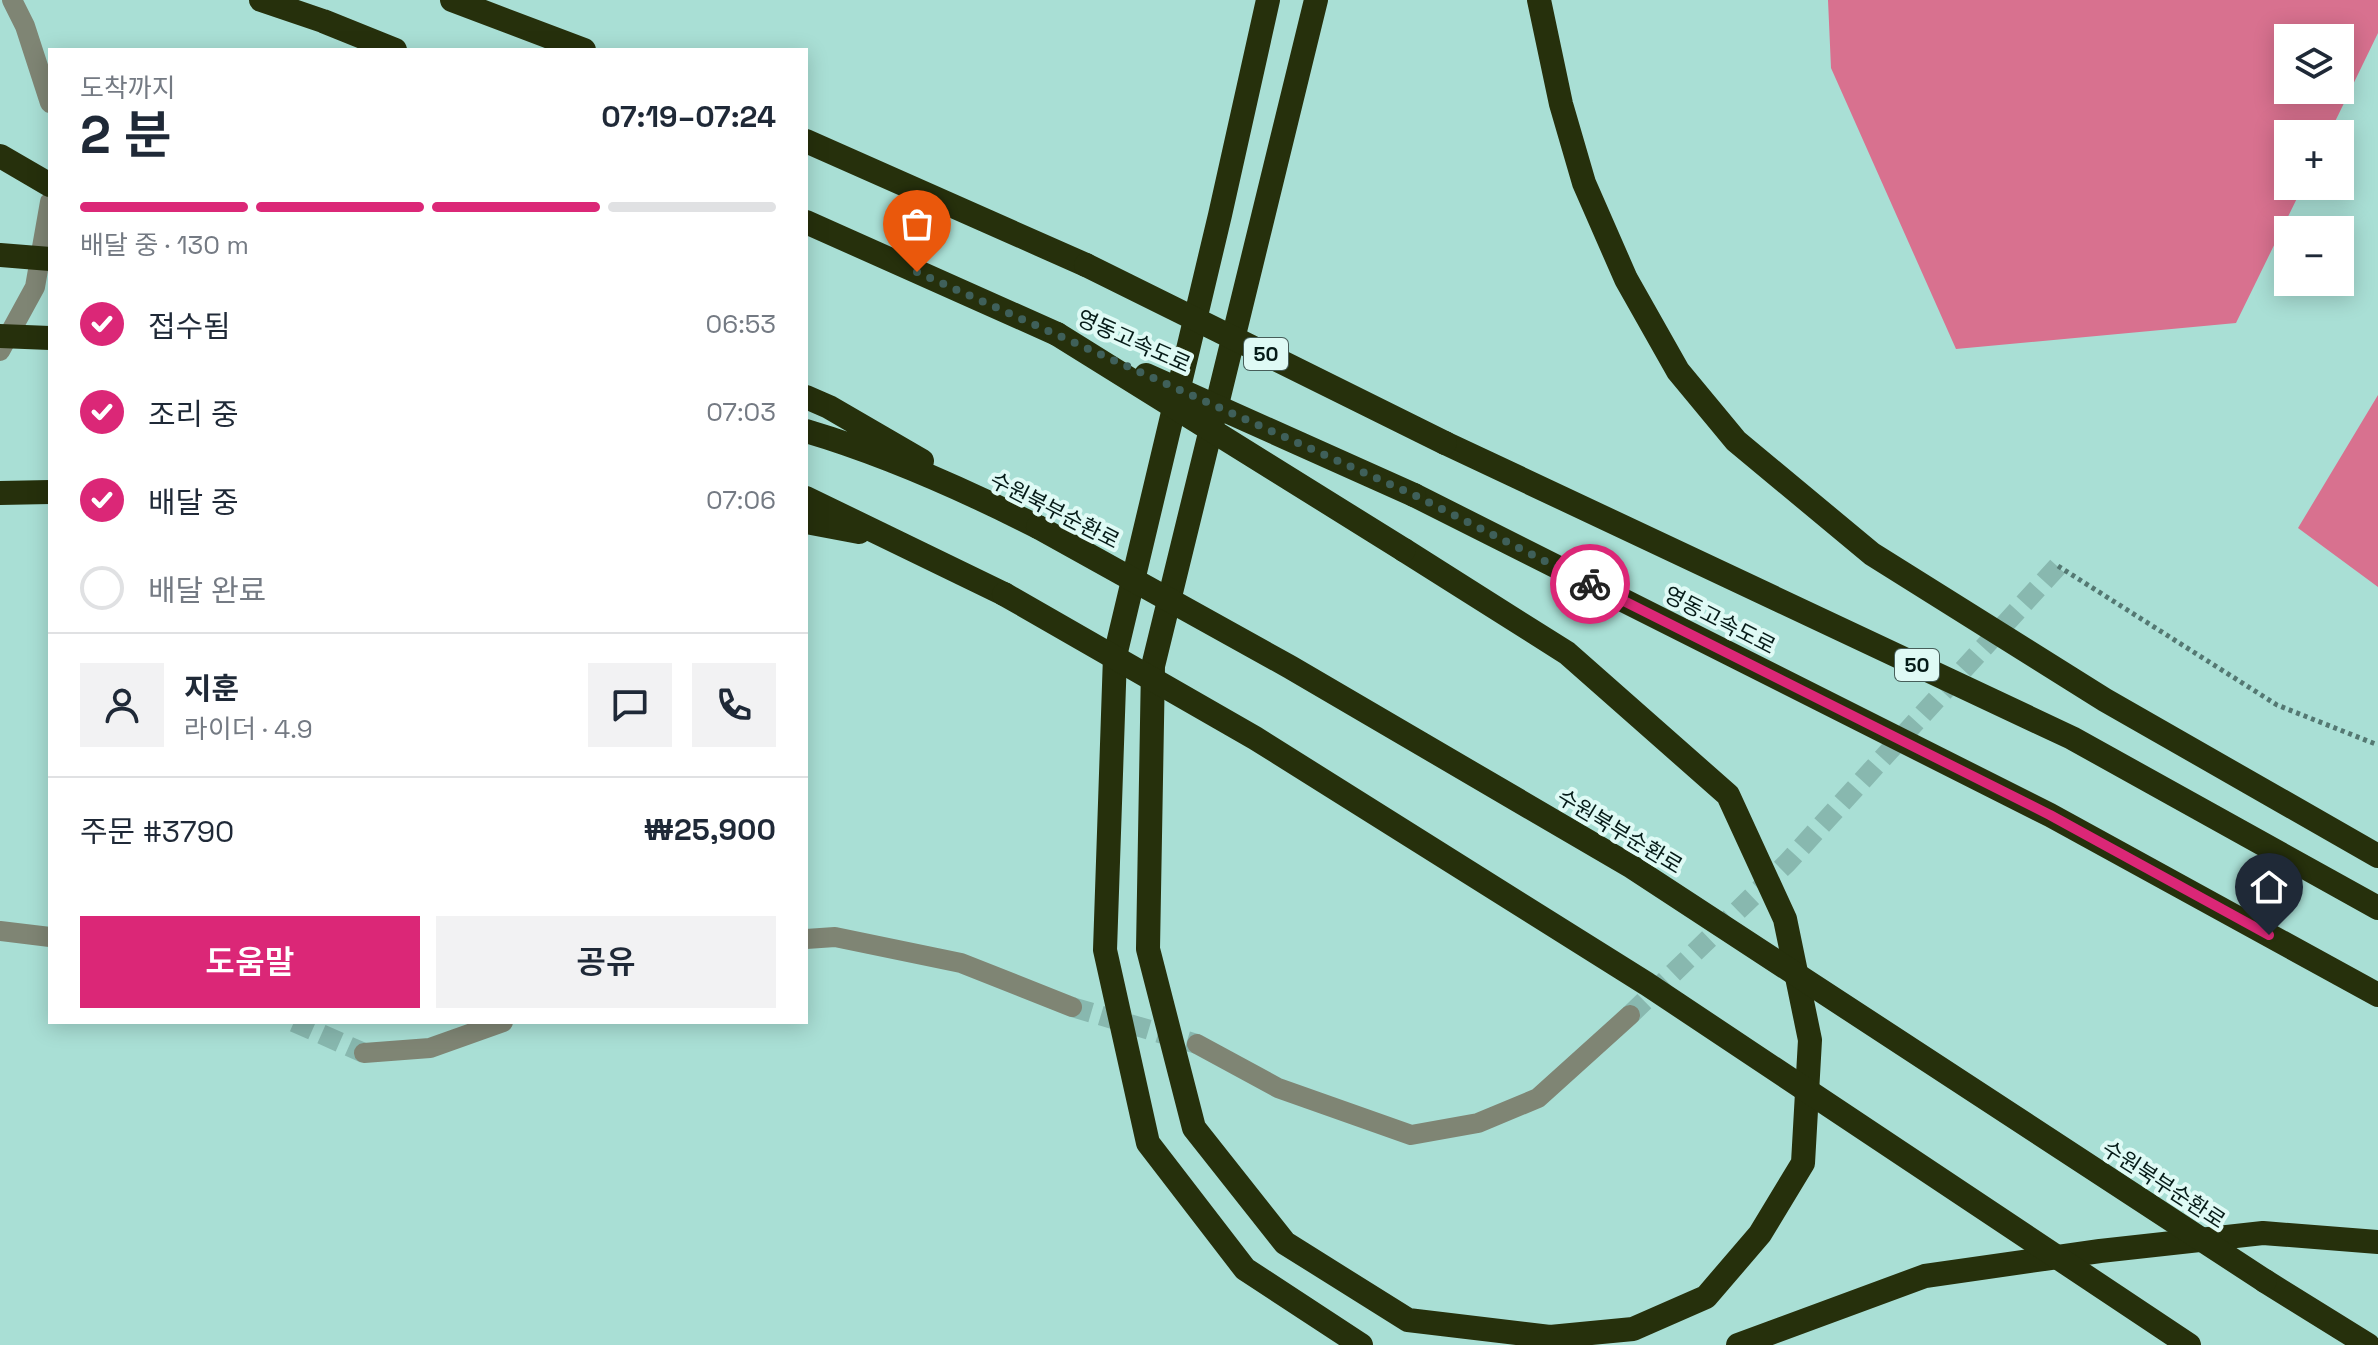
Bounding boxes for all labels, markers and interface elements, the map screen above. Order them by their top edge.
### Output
map controls [2274,24,2354,296]
button: layers [2274,24,2354,104]
text: 도착까지 [80,71,176,105]
text: 07:19–07:24 [601,97,776,136]
text: 2 분 [80,102,172,168]
button: + [2274,120,2354,200]
pin [883,190,951,272]
icon: bag [895,202,939,246]
button: − [2274,216,2354,296]
text: 배달 중 · 130 m [80,228,249,262]
icon: check [80,302,124,346]
street label: 영동고속도로 [1073,304,1195,378]
text: 접수됨 [148,307,231,346]
text: 06:53 [706,307,776,341]
road number: 50 [1244,338,1288,370]
icon: check [80,390,124,434]
text: 조리 중 [148,395,239,434]
text: 07:03 [706,395,776,429]
street label: 수원북부순환로 [986,465,1124,555]
icon: check [80,478,124,522]
text: 배달 중 [148,483,239,522]
text: 07:06 [706,483,776,517]
courier [1550,544,1630,624]
icon: bike [1568,562,1612,606]
text: 배달 완료 [148,571,266,610]
street label: 영동고속도로 [1660,580,1780,660]
road number: 50 [1895,649,1939,681]
button: person [80,663,164,747]
button: chat [588,663,672,747]
button: phone [692,663,776,747]
text: 지훈 [184,669,239,708]
text: 라이더 · 4.9 [184,712,313,746]
street label: 수원북부순환로 [1552,783,1688,879]
text: ₩25,900 [643,810,776,849]
text: 주문 #3790 [80,812,234,851]
pin [2235,853,2303,935]
icon: home [2247,865,2291,909]
button: 도움말 [80,916,420,1008]
button: 공유 [436,916,776,1008]
street label: 수원북부순환로 [2097,1134,2231,1234]

